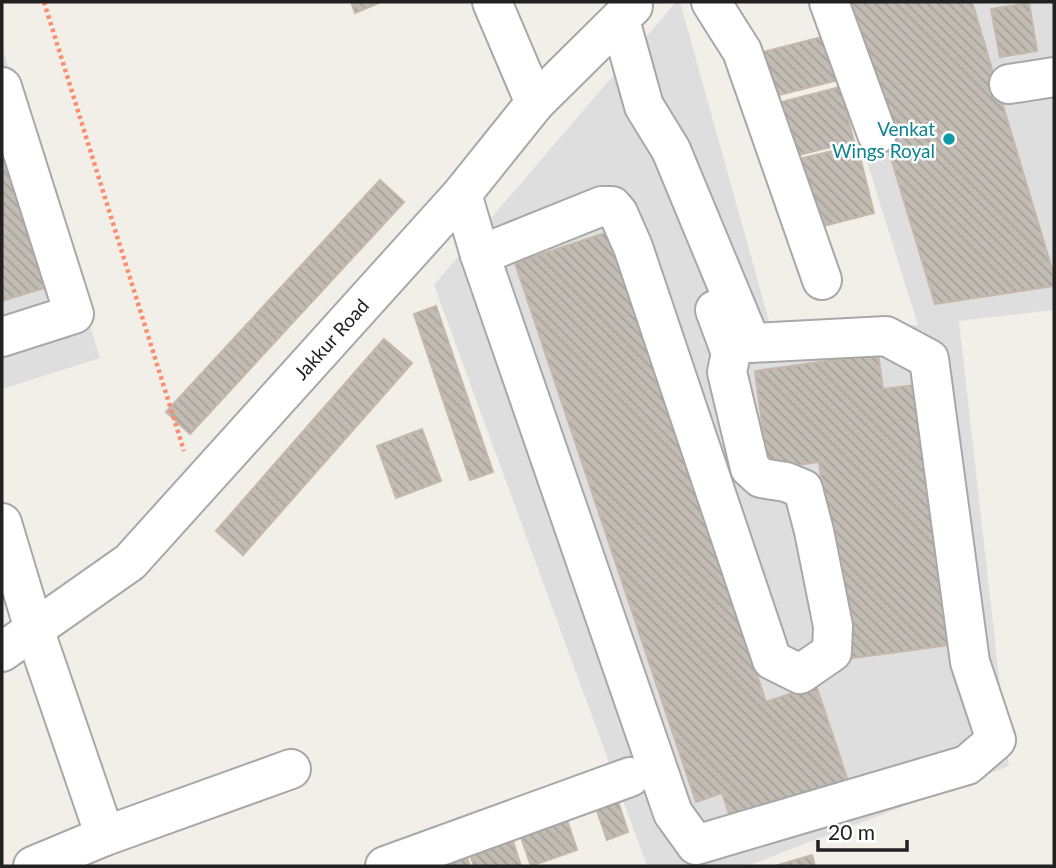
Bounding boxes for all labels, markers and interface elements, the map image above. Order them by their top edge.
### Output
place label: Venkat Wings Royal [832,117,935,162]
marker: Venkat Wings Royal [941,131,957,147]
street label: Jakkur Road [289,294,373,384]
scale bar [818,808,907,852]
text: 20 m [828,819,875,844]

